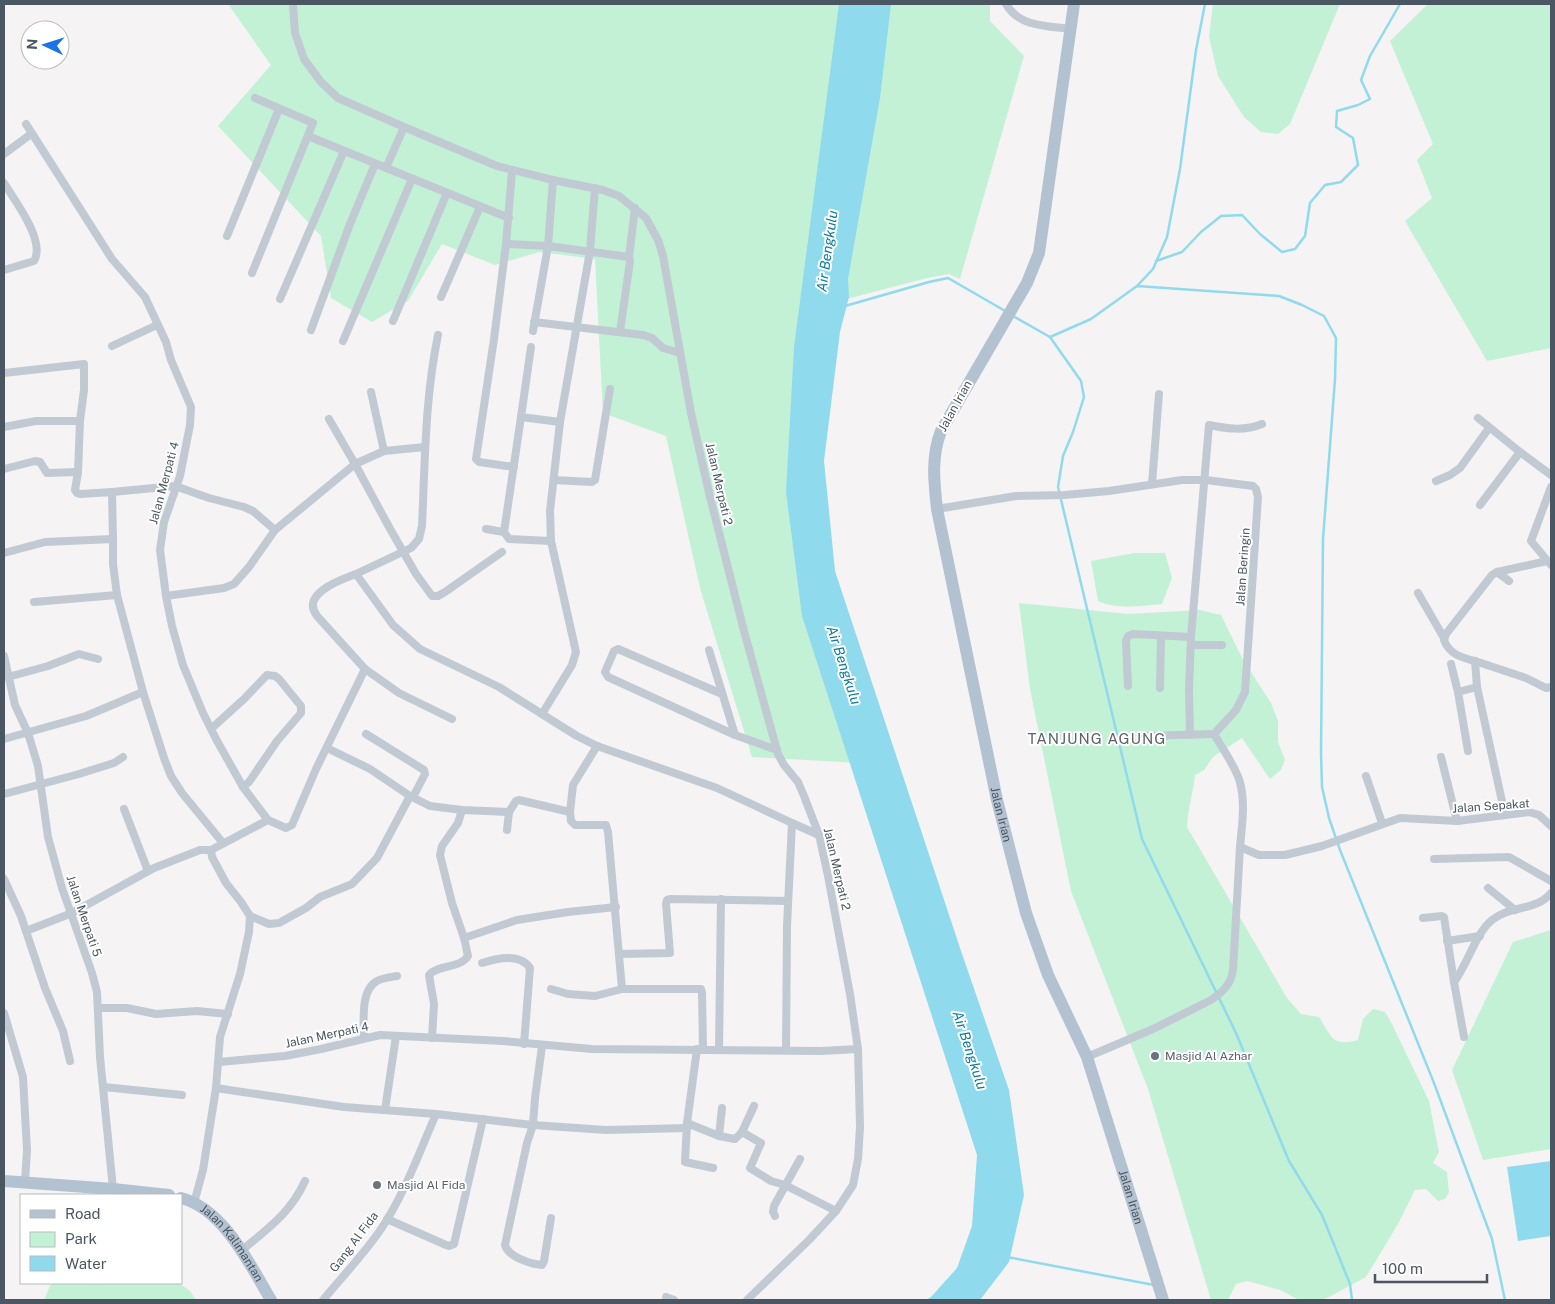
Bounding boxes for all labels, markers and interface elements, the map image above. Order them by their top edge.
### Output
north arrow [20,20,70,70]
text: N [24,38,40,50]
water label: Air Bengkulu [813,209,841,293]
street label: Jalan Irian [935,378,975,434]
street label: Jalan Merpati 4 [146,440,182,526]
street label: Jalan Merpati 2 [703,441,735,527]
street label: Jalan Beringin [1233,527,1253,607]
water label: Air Bengkulu [824,624,864,706]
district label: TANJUNG AGUNG [1028,730,1166,747]
street label: Jalan Irian [988,786,1014,843]
street label: Jalan Sepakat [1452,796,1530,816]
street label: Jalan Merpati 2 [821,826,853,912]
street label: Jalan Merpati 5 [64,873,105,959]
water label: Air Bengkulu [950,1009,990,1091]
street label: Jalan Merpati 4 [284,1019,370,1051]
place label: Masjid Al Azhar [1165,1049,1252,1063]
marker: Masjid Al Azhar [1149,1050,1161,1062]
street label: Jalan Irian [1116,1168,1146,1226]
place label: Masjid Al Fida [387,1178,465,1192]
marker: Masjid Al Fida [371,1179,383,1191]
legend [20,1194,182,1284]
street label: Jalan Kalimantan [198,1201,266,1284]
text: Road [65,1205,101,1222]
street label: Gang Al Fida [327,1209,381,1275]
text: Park [65,1230,97,1247]
scale bar [1375,1252,1488,1284]
text: Water [65,1255,107,1272]
text: 100 m [1382,1260,1423,1277]

